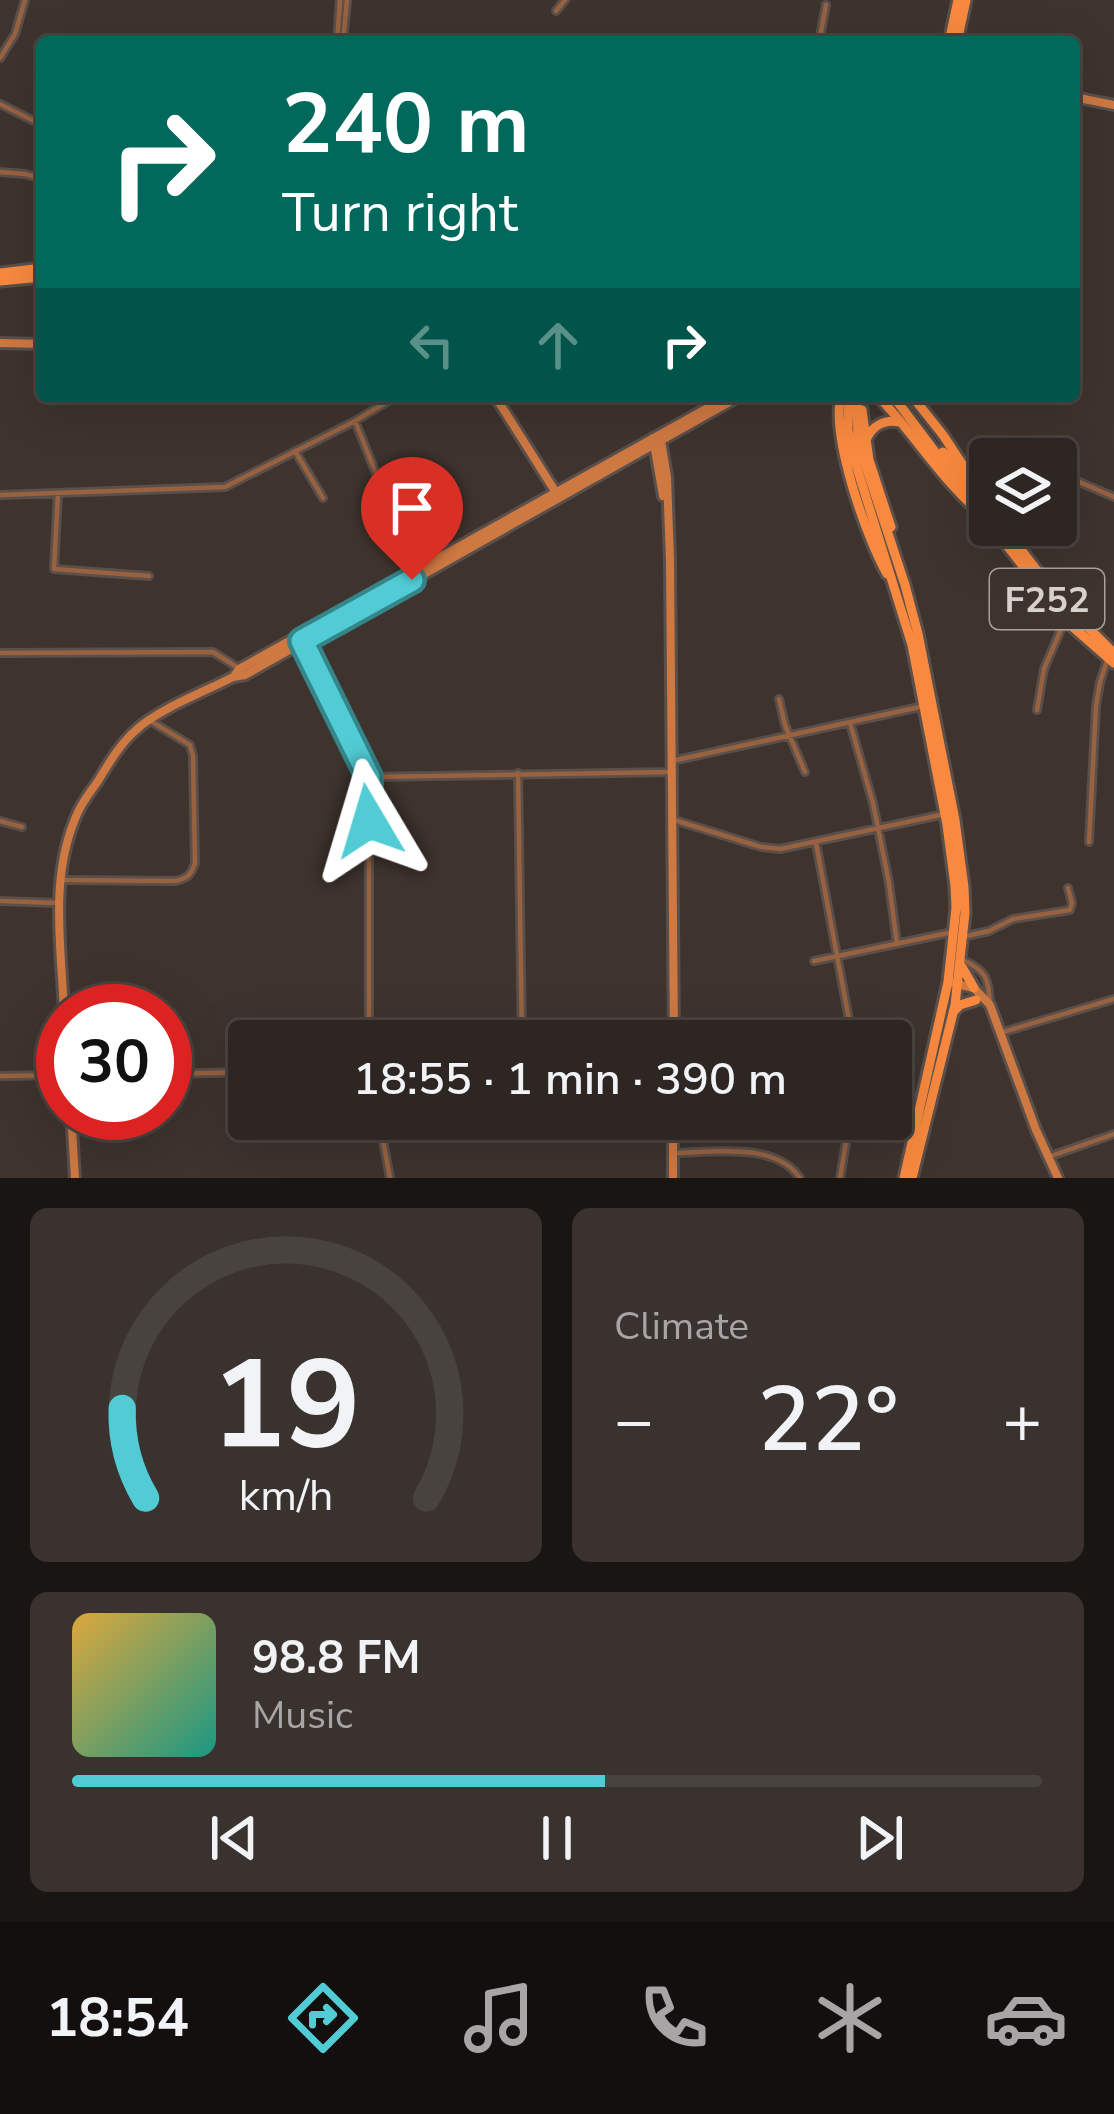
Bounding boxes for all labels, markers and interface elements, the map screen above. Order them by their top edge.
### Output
text: 240 m [282,67,530,182]
icon: right [84,84,240,240]
text: Turn right [282,176,518,250]
icon: left [399,312,465,378]
icon: ahead [525,312,591,378]
icon: right [651,312,717,378]
map controls [969,438,1077,546]
button: layers [969,438,1077,546]
pin [361,457,463,580]
icon: arrive [379,475,445,541]
road number: F252 [990,569,1104,629]
position arrow [306,758,432,884]
speed limit sign: 30 [36,984,192,1140]
text: 18:55 · 1 min · 390 m [353,1049,787,1110]
text: Climate [614,1300,749,1353]
text: 19 [211,1321,361,1491]
text: 22° [757,1359,899,1482]
text: − [614,1376,654,1466]
text: + [1002,1376,1042,1466]
text: km/h [239,1467,333,1525]
text: 98.8 FM [252,1628,421,1689]
text: Music [252,1689,353,1742]
icon: previous [201,1805,267,1871]
icon: pause [524,1805,590,1871]
icon: next [847,1805,913,1871]
icon: directions [281,1976,365,2060]
icon: music [457,1976,541,2060]
icon: phone [632,1976,716,2060]
icon: climate [808,1976,892,2060]
icon: car [984,1976,1068,2060]
text: 18:54 [46,1981,189,2055]

